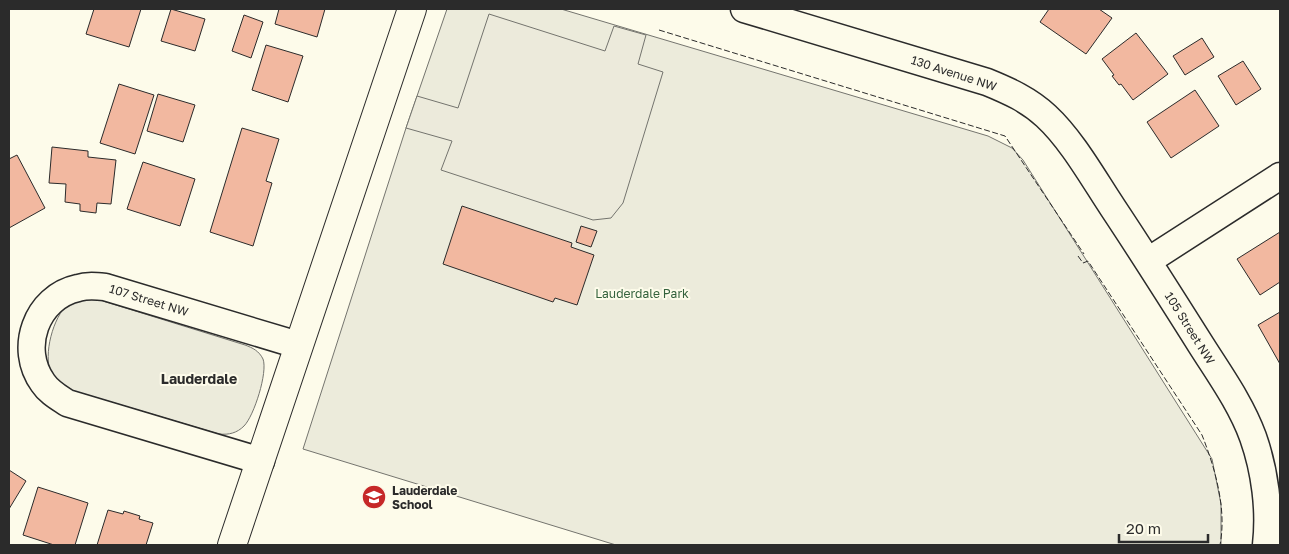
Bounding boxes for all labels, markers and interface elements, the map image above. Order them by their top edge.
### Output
street label: 130 Avenue NW [909,52,999,94]
street label: 107 Street NW [108,281,191,319]
park label: Lauderdale Park [595,286,689,301]
street label: 105 Street NW [1162,289,1218,367]
district label: Lauderdale [161,370,237,387]
place label: Lauderdale School [392,483,457,512]
school or university icon: Lauderdale School [361,484,387,510]
scale bar [1119,512,1208,544]
text: 20 m [1126,519,1161,537]

